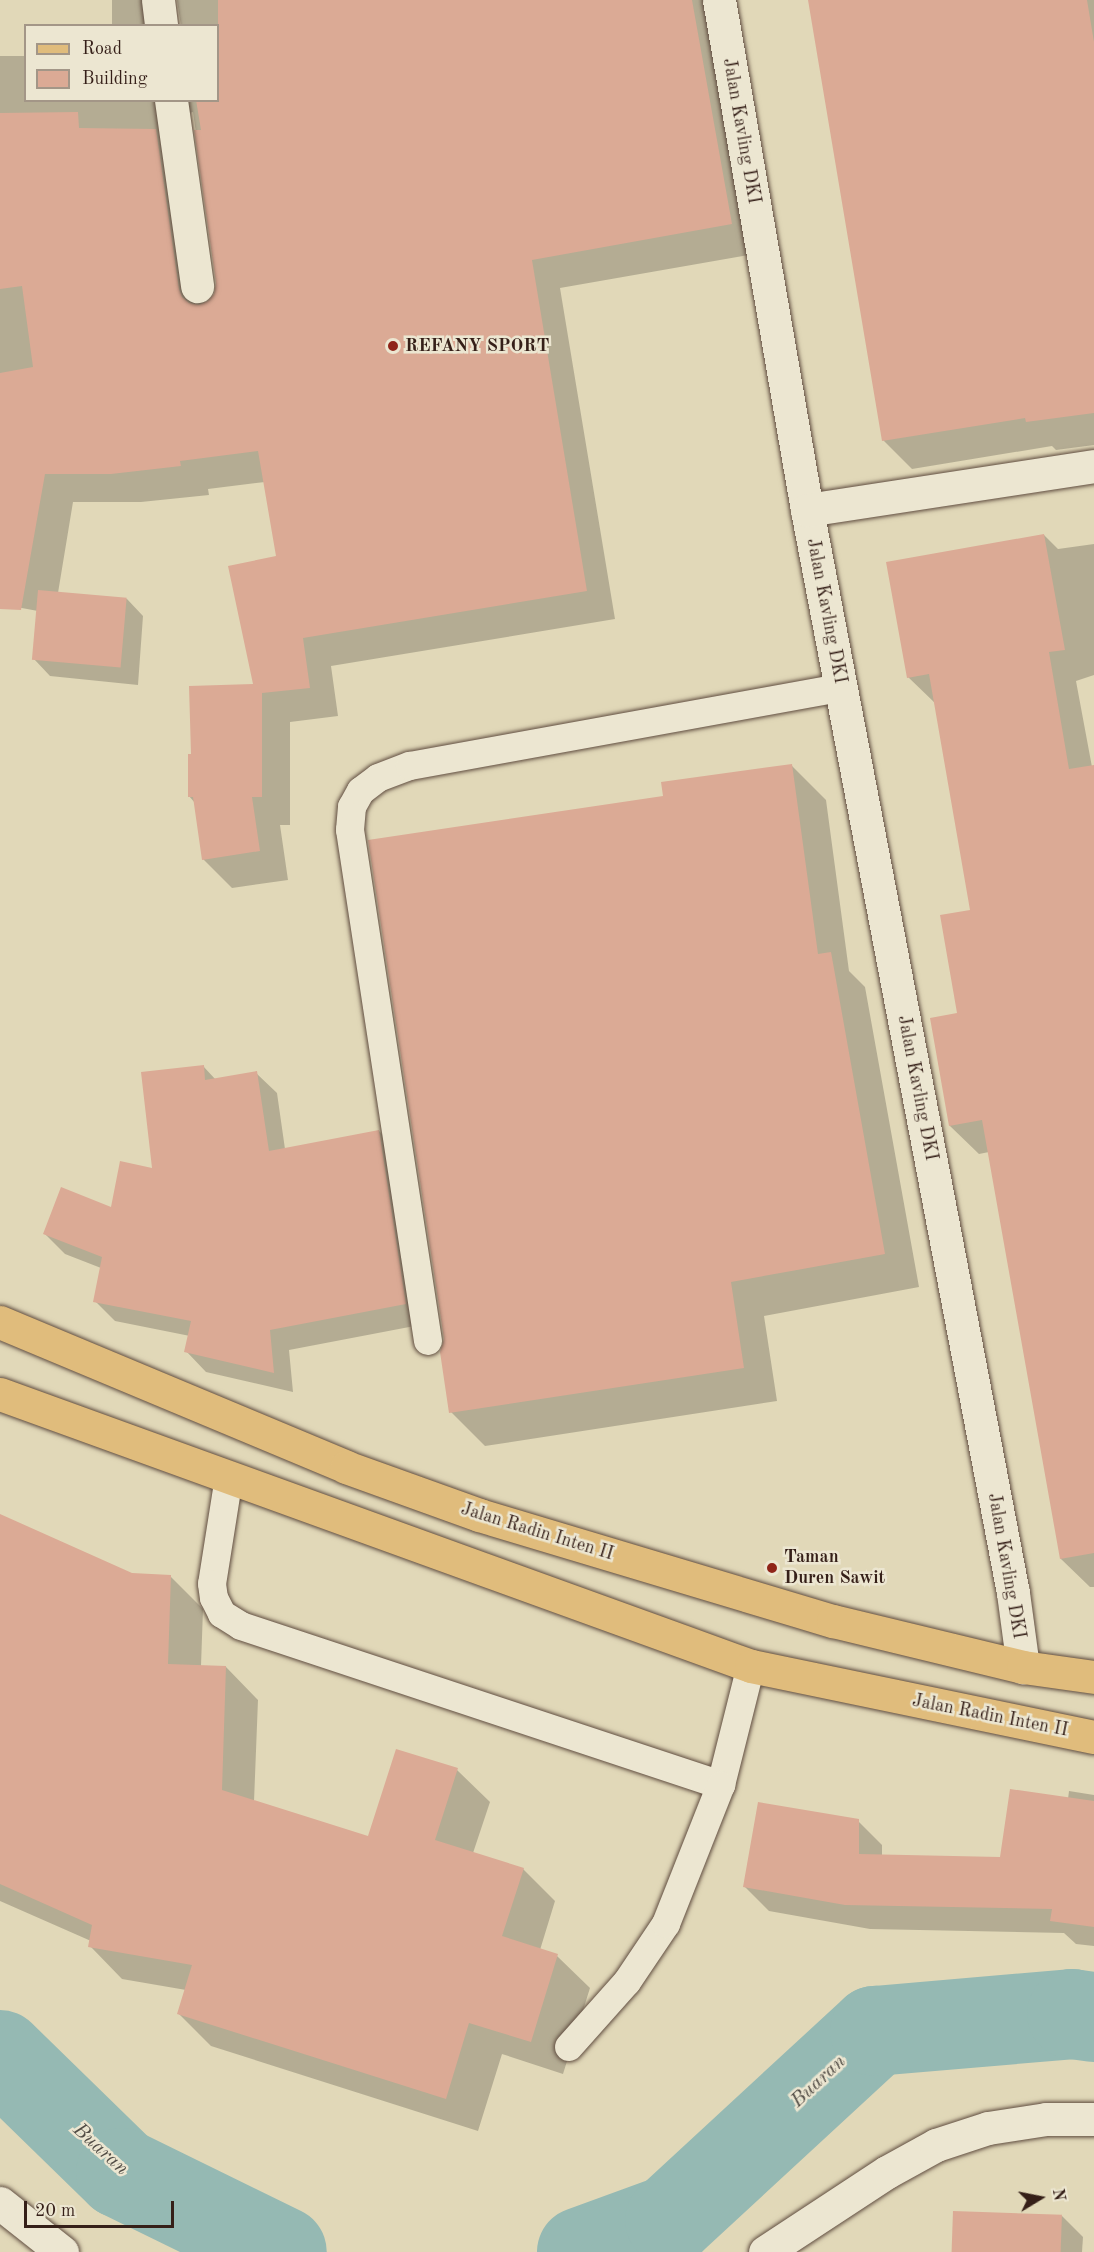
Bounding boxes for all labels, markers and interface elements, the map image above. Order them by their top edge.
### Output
legend [24,24,219,102]
text: Road [82,40,122,58]
street label: Jalan Kavling DKI [718,56,764,206]
text: Building [82,70,147,88]
place label: REFANY SPORT [405,335,549,357]
marker: REFANY SPORT [386,339,400,353]
street label: Jalan Kavling DKI [801,537,851,685]
street label: Jalan Kavling DKI [892,1014,942,1162]
street label: Jalan Kavling DKI [983,1491,1029,1641]
street label: Jalan Radin Inten II [458,1499,616,1565]
place label: Taman Duren Sawit [784,1547,885,1590]
marker: Taman Duren Sawit [765,1561,779,1575]
street label: Jalan Radin Inten II [910,1690,1070,1742]
water label: Buaran [786,2050,852,2114]
water label: Buaran [67,2119,133,2181]
north arrow [1010,2168,1070,2228]
text: N [1049,2187,1067,2202]
scale bar [27,2189,177,2227]
text: 20 m [35,2202,75,2220]

